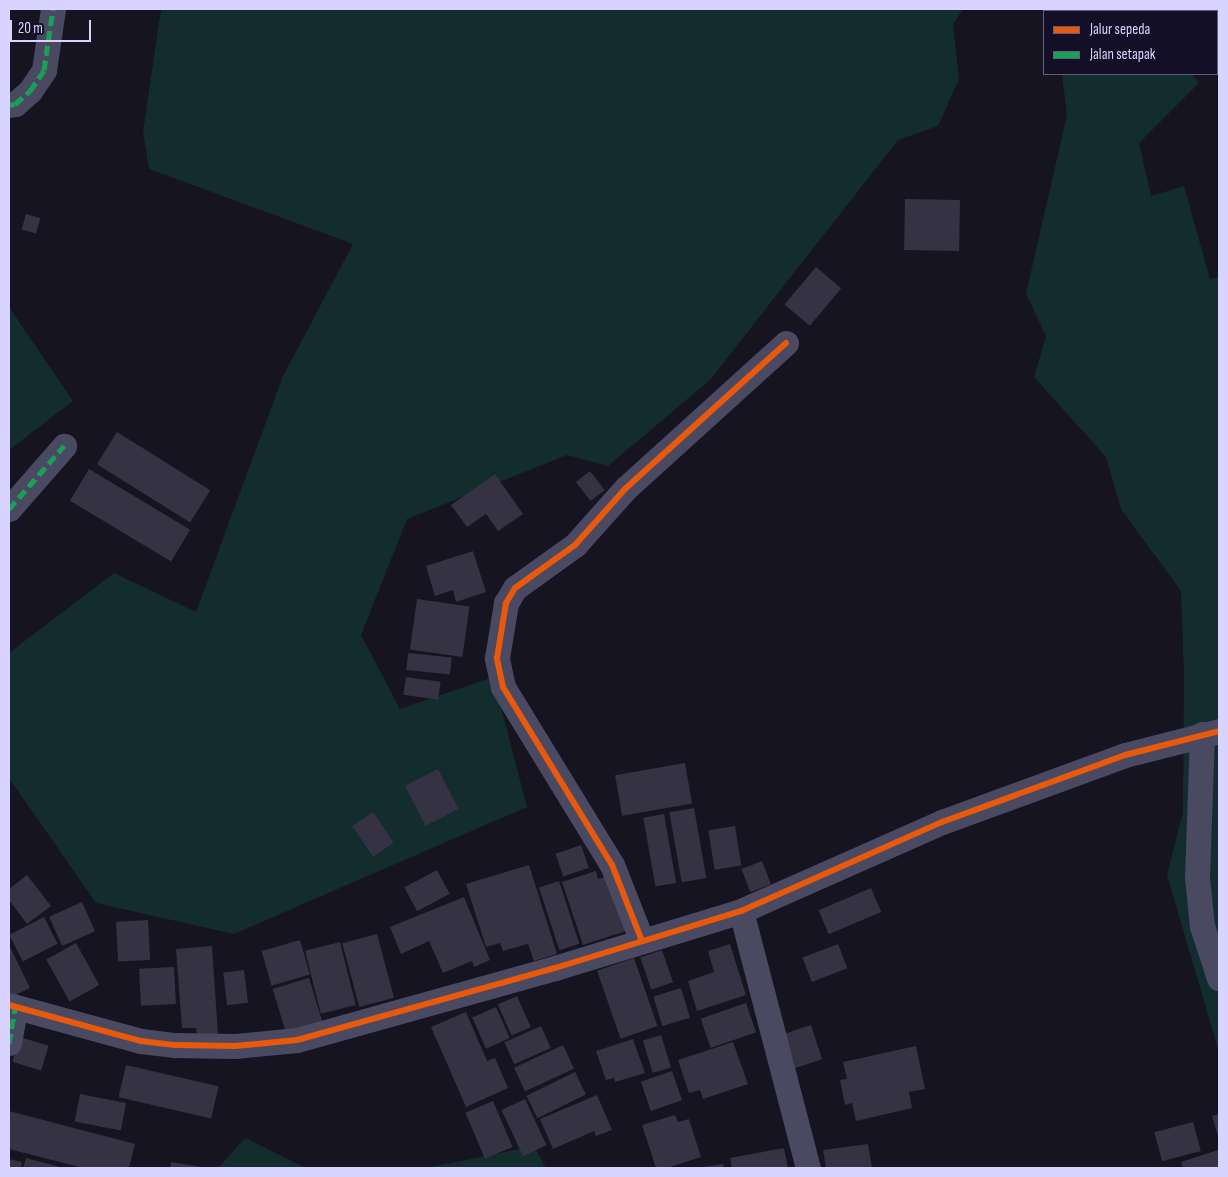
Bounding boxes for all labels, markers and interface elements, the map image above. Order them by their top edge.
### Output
scale bar [12,10,94,42]
legend [1043,10,1218,75]
text: 20 m [18,19,43,38]
text: Jalur sepeda [1090,20,1150,39]
text: Jalan setapak [1090,45,1156,64]

